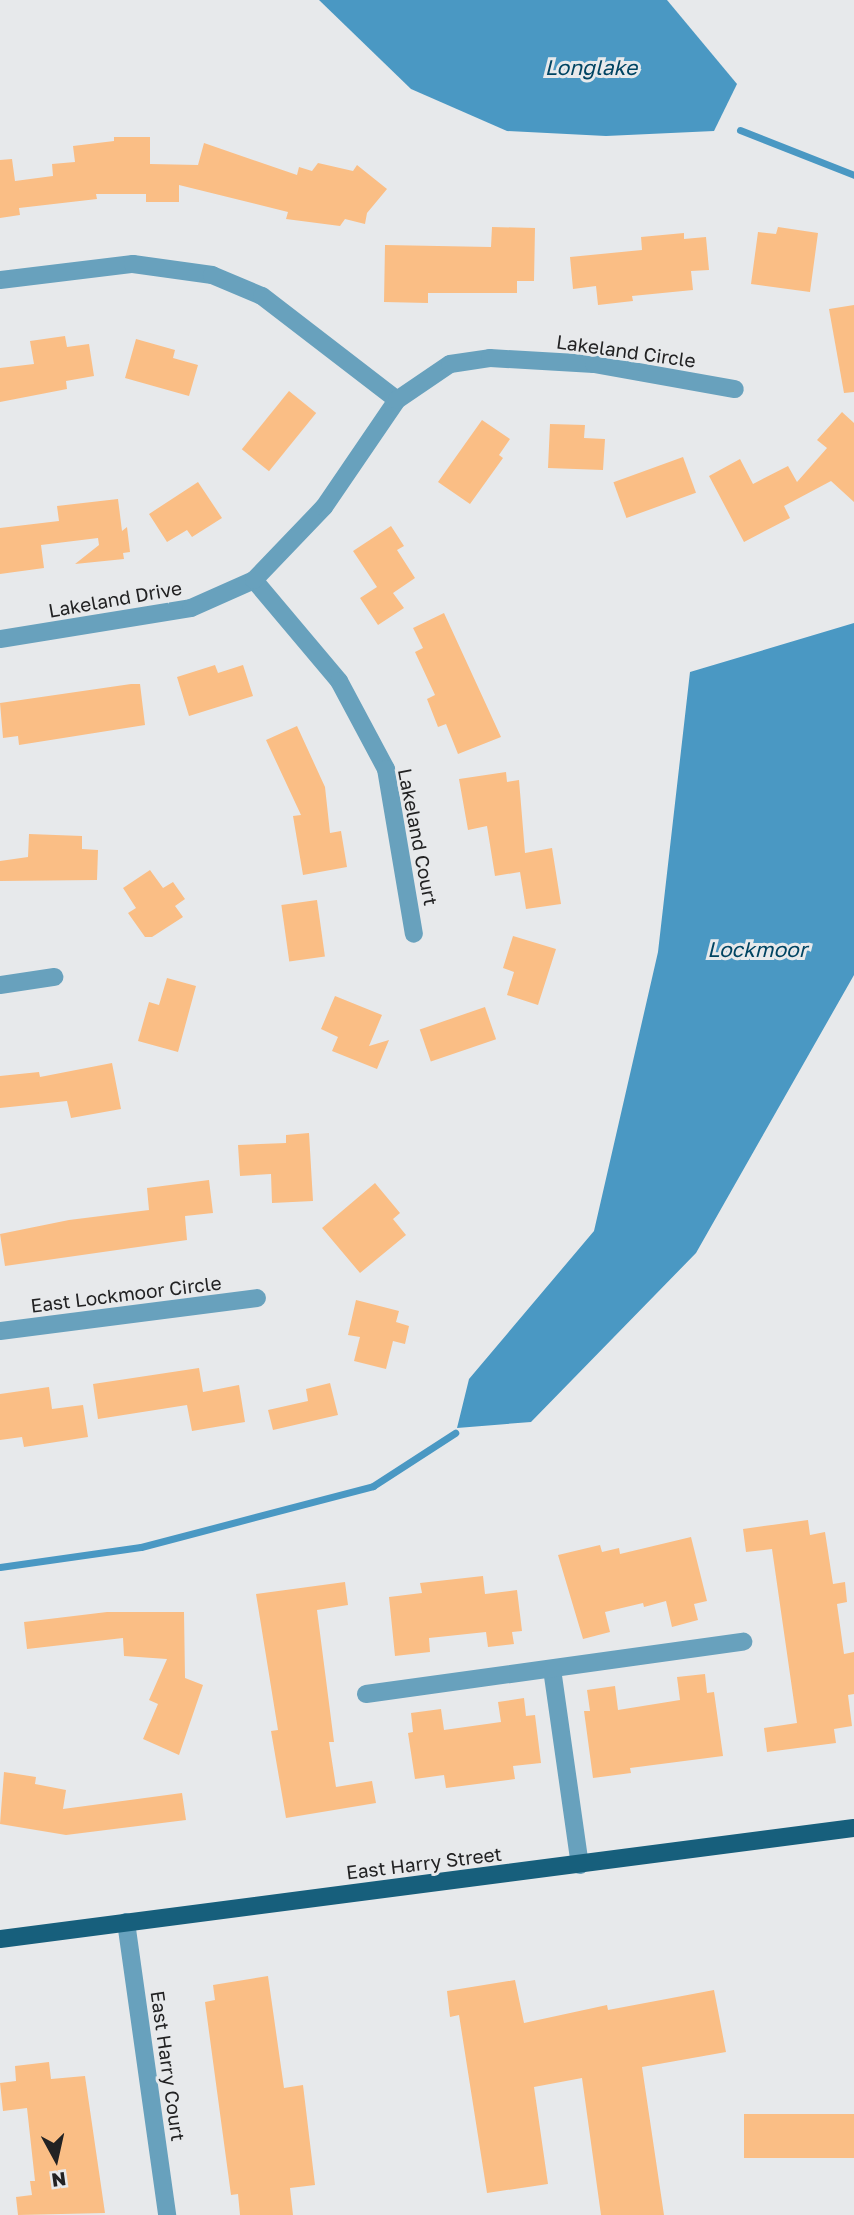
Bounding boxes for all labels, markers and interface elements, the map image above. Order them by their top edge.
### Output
water label: Longlake [545,54,637,80]
street label: Lakeland Circle [555,330,697,372]
street label: Lakeland Drive [46,576,184,622]
street label: Lakeland Court [394,766,442,908]
water label: Lockmoor [707,936,807,962]
street label: East Lockmoor Circle [29,1271,223,1317]
street label: East Harry Street [345,1842,503,1884]
street label: East Harry Court [146,1989,190,2143]
north arrow [21,2124,91,2194]
text: N [50,2168,68,2193]

